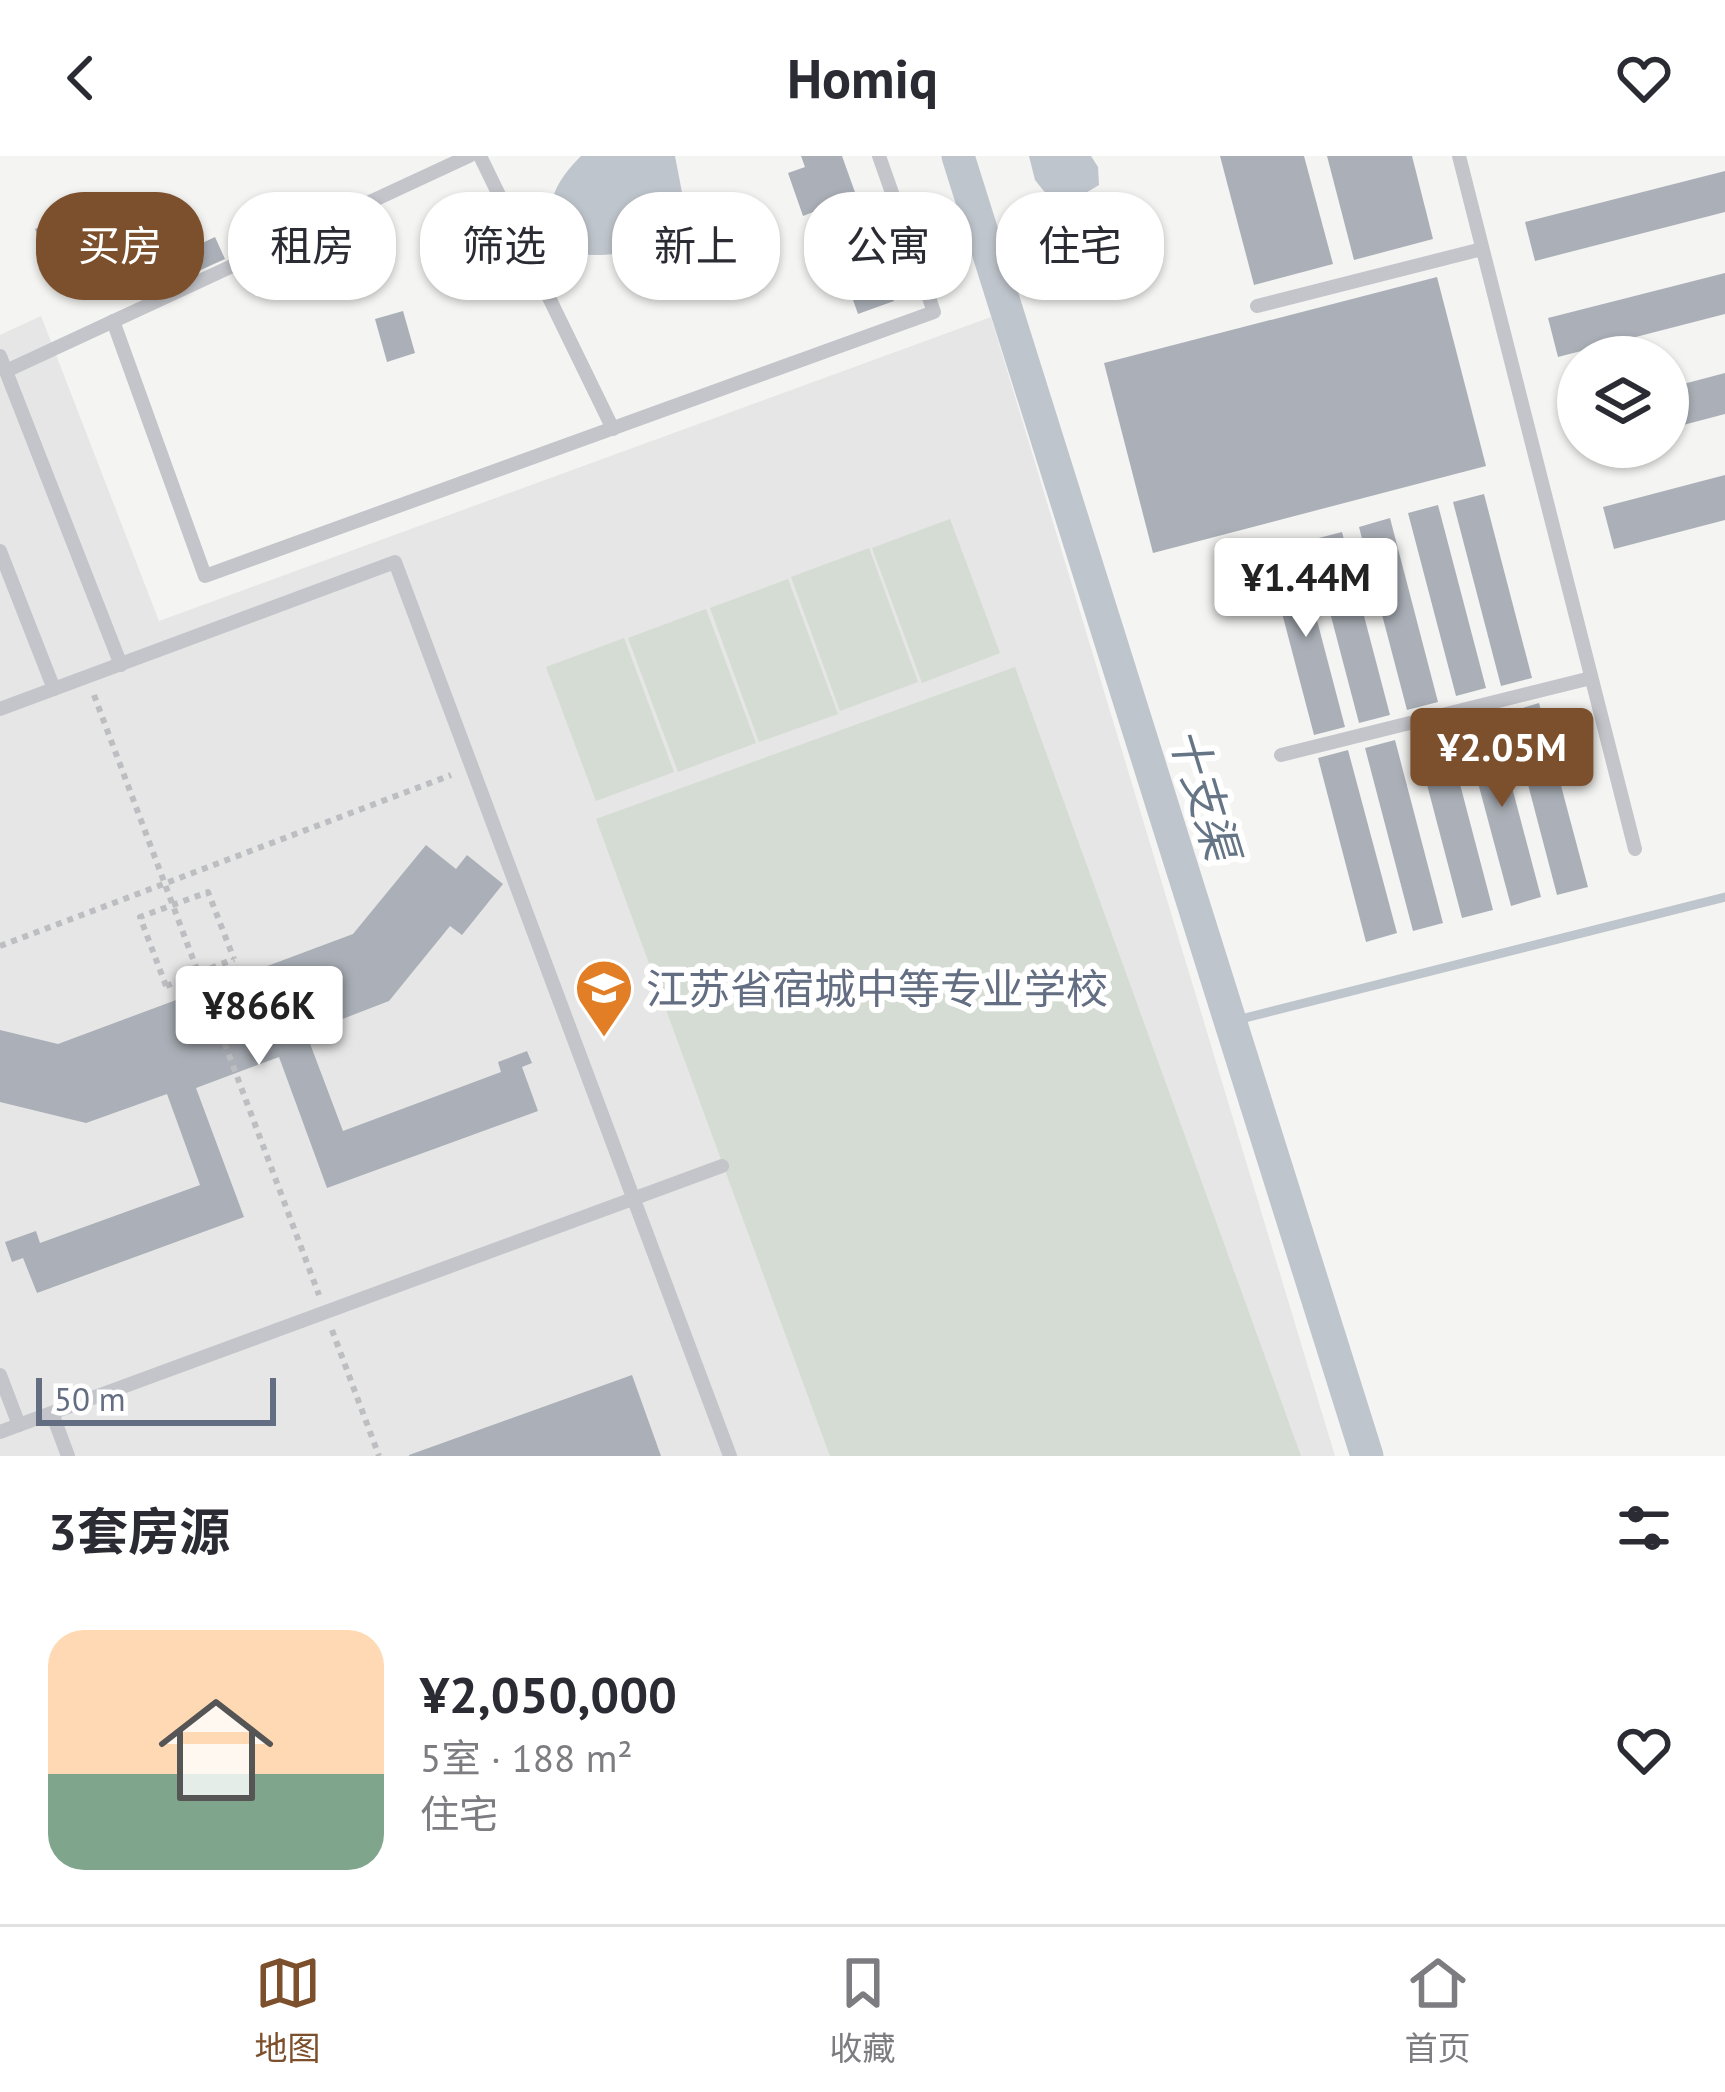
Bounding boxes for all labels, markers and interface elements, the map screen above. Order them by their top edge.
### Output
text: Homiq [787,43,938,113]
icon: back [48,45,114,111]
icon: heart [1611,45,1677,111]
chip: 买房 [36,192,204,300]
chip: 租房 [228,192,396,300]
chip: 筛选 [420,192,588,300]
chip: 新上 [612,192,780,300]
chip: 公寓 [804,192,972,300]
chip: 住宅 [996,192,1164,300]
map controls [1557,336,1689,468]
button: layers [1557,336,1689,468]
pin: ¥1.44M [1208,538,1404,640]
text: ¥1.44M [1241,551,1371,602]
pin: ¥2.05M [1404,708,1600,810]
water label: 十支渠 [1158,720,1254,872]
text: ¥2.05M [1437,721,1567,772]
school or university icon: 江苏省宿城中等专业学校 [573,957,635,1039]
place label: 江苏省宿城中等专业学校 [646,961,1108,1016]
pin: ¥866K [175,966,343,1068]
text: ¥866K [203,979,315,1030]
scale bar [36,1372,276,1425]
text: 50 m [54,1377,126,1420]
icon: filters [1611,1495,1677,1561]
text: 3套房源 [48,1498,230,1564]
text: ¥2,050,000 [420,1661,677,1727]
icon: home [144,1678,288,1822]
icon: heart [1611,1717,1677,1783]
text: 5室 · 188 m² [420,1732,633,1783]
text: 住宅 [420,1788,498,1839]
tab: 地图 [255,1950,321,2070]
tab: 收藏 [830,1950,896,2070]
tab: 首页 [1405,1950,1471,2070]

